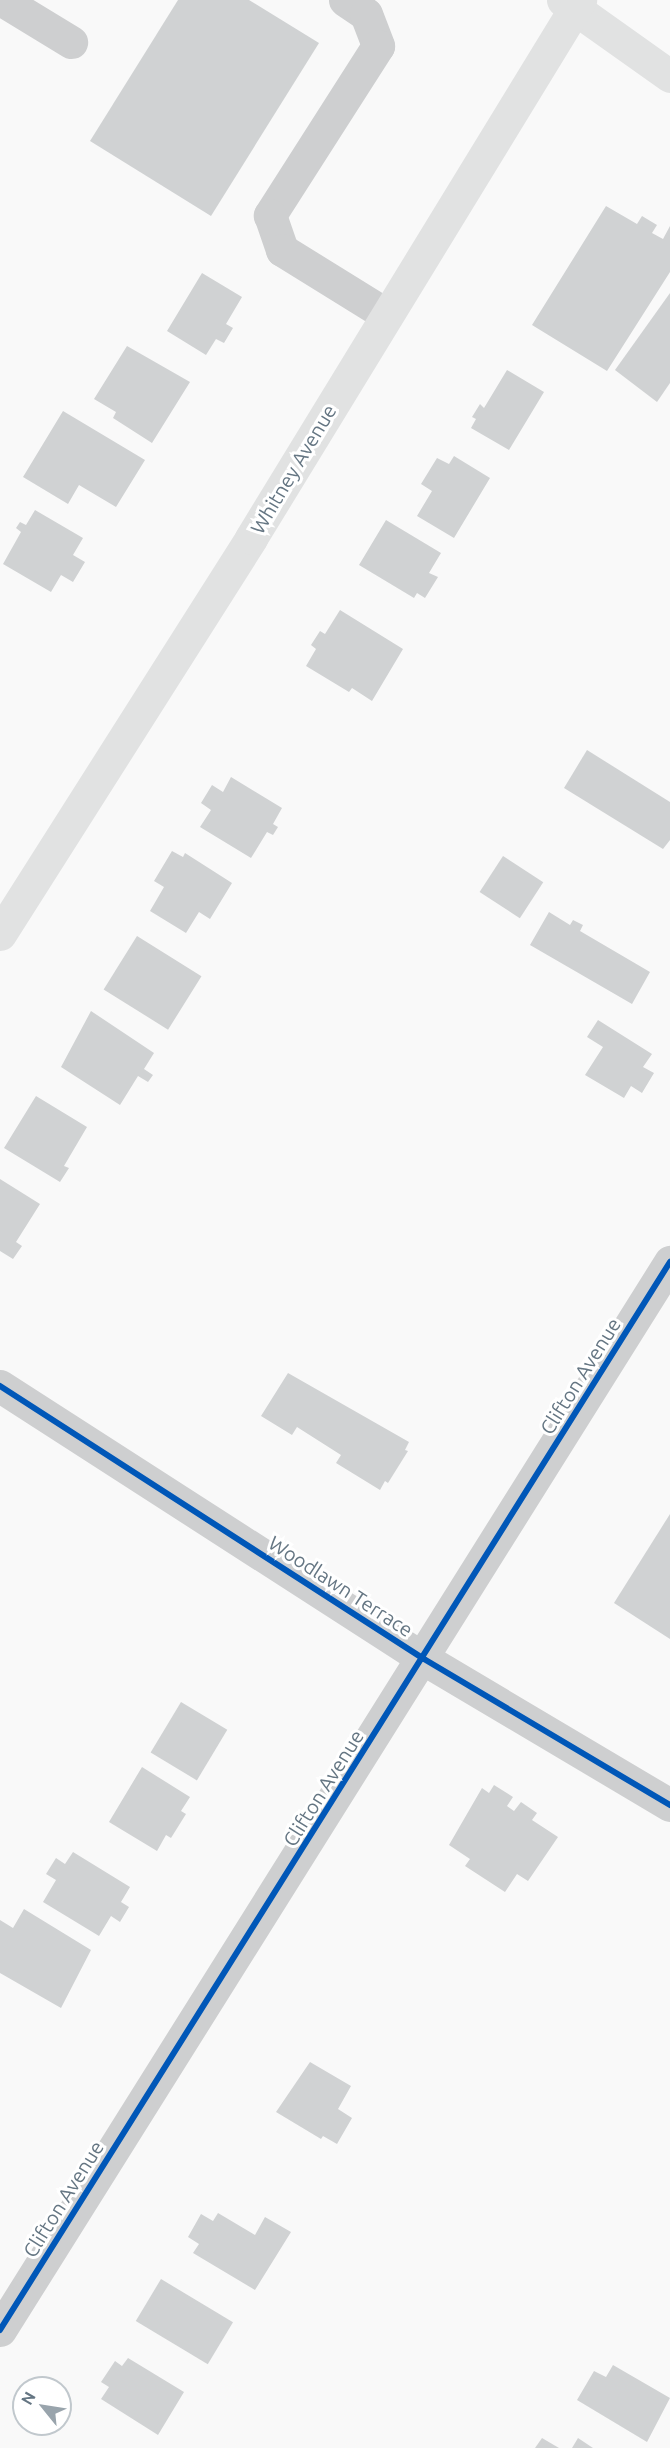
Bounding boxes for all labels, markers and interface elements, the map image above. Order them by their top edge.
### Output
street label: Whitney Avenue [245,400,341,538]
street label: Clifton Avenue [535,1313,625,1439]
street label: Woodlawn Terrace [264,1530,418,1642]
street label: Clifton Avenue [278,1725,368,1851]
street label: Clifton Avenue [18,2136,108,2262]
north arrow [12,2376,72,2436]
text: N [17,2388,39,2408]

